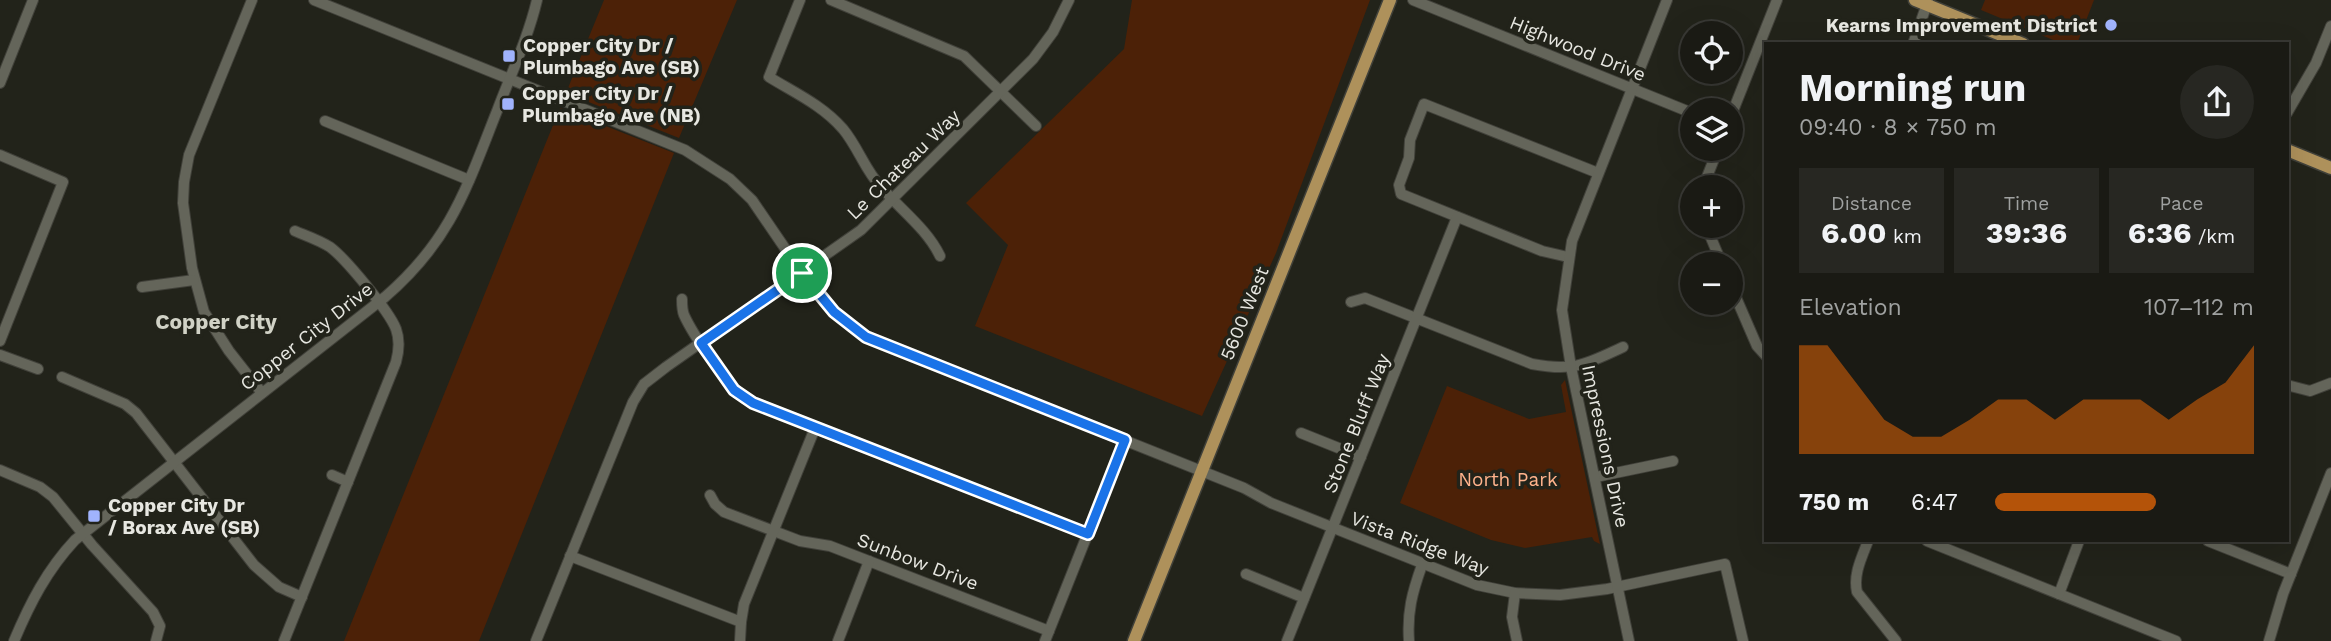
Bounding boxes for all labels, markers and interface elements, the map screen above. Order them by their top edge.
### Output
street label: Highwood Drive [1506,11,1649,86]
place label: Kearns Improvement District [1826,14,2098,37]
marker: Kearns Improvement District [2103,17,2119,33]
map controls [1680,21,1743,315]
button: locate [1680,21,1743,84]
place label: Copper City Dr / Plumbago Ave (SB) [523,34,700,79]
marker: Copper City Dr / Plumbago Ave (SB) [501,48,517,64]
button: share [2180,65,2254,139]
text: Morning run [1799,66,2026,110]
place label: Copper City Dr / Plumbago Ave (NB) [522,82,701,127]
marker: Copper City Dr / Plumbago Ave (NB) [500,96,516,112]
button: layers [1680,98,1743,161]
street label: Le Chateau Way [842,104,965,224]
text: 09:40 · 8 × 750 m [1799,114,1997,141]
button: + [1680,175,1743,238]
text: Distance [1831,192,1912,215]
text: Time [2004,192,2049,215]
text: Pace [2160,192,2203,215]
text: 6.00 [1821,215,1887,250]
text: 39:36 [1986,215,2067,250]
text: 6:36 [2128,215,2192,250]
text: km [1887,225,1922,248]
text: /km [2192,225,2235,248]
pin [772,243,832,303]
button: − [1680,252,1743,315]
icon: arrive [783,254,821,292]
street label: 5600 West [1215,263,1274,363]
street label: Copper City Drive [235,277,377,395]
text: Elevation [1799,294,1902,321]
text: 107–112 m [2144,294,2254,321]
district label: Copper City [155,309,277,334]
street label: Stone Bluff Way [1318,350,1395,496]
street label: Impressions Drive [1577,363,1634,530]
park label: North Park [1458,468,1558,491]
text: 750 m [1799,489,1869,516]
text: 6:47 [1911,489,1958,516]
place label: Copper City Dr / Borax Ave (SB) [108,494,260,539]
street label: Vista Ridge Way [1347,507,1492,580]
marker: Copper City Dr / Borax Ave (SB) [86,508,102,524]
street label: Sunbow Drive [854,528,982,595]

